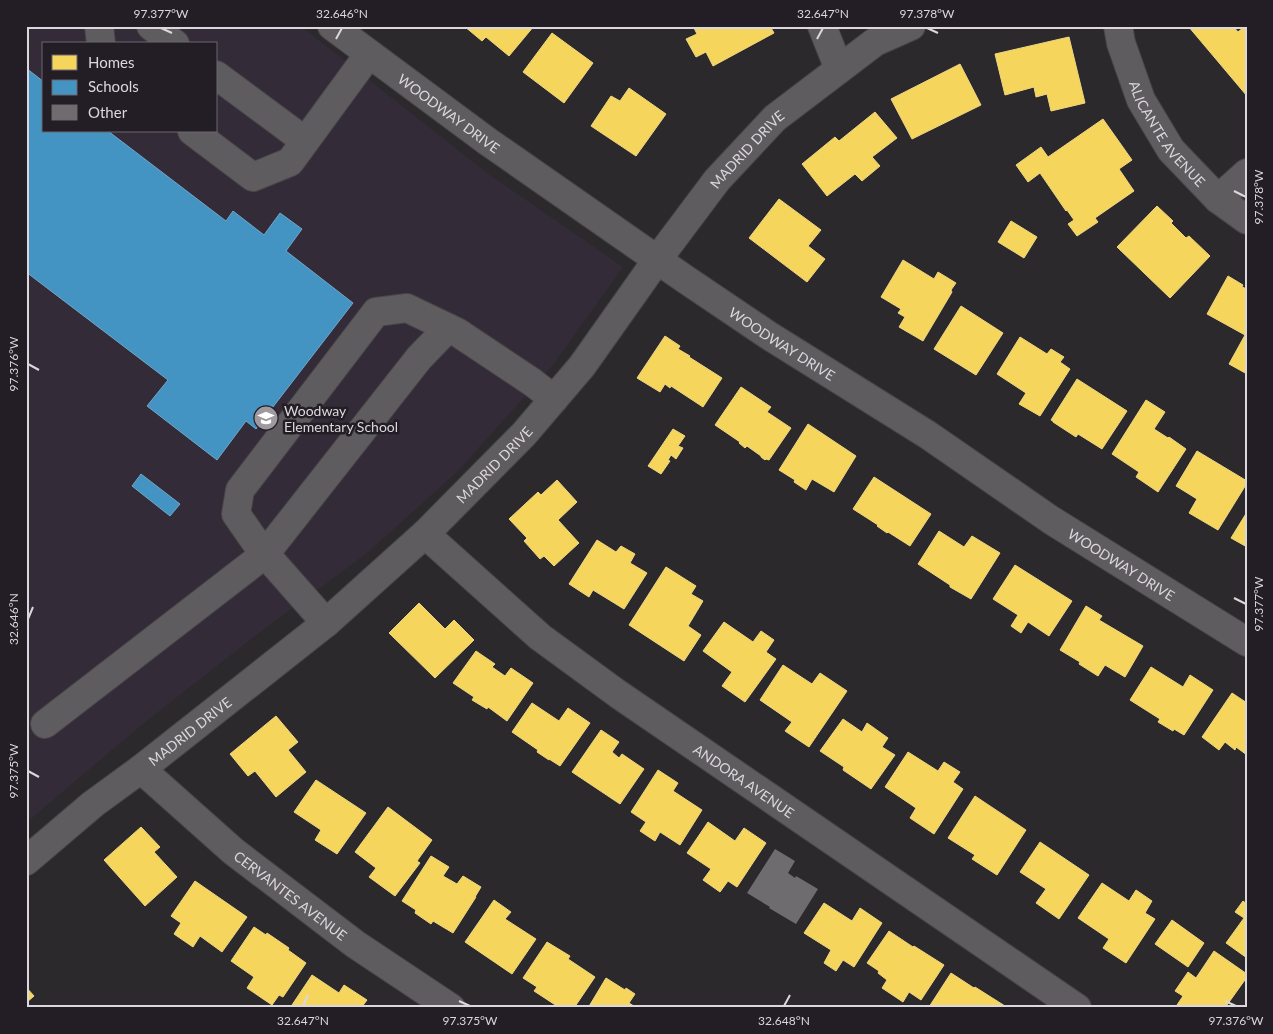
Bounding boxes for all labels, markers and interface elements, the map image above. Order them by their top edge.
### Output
text: 97.377°W [133,6,189,21]
text: 32.646°N [316,6,368,21]
text: 32.647°N [797,6,849,21]
text: 97.378°W [899,6,955,21]
legend [42,42,218,132]
text: Homes [88,53,134,71]
street label: WOODWAY DRIVE [395,70,504,156]
text: Schools [88,77,139,95]
street label: ALICANTE AVENUE [1126,78,1209,189]
text: Other [88,103,128,121]
street label: MADRID DRIVE [706,106,787,191]
text: 97.378°W [1251,169,1266,225]
street label: WOODWAY DRIVE [726,303,838,383]
text: 97.376°W [6,336,21,392]
place label: Woodway Elementary School [284,402,398,435]
school or university icon: Woodway Elementary School [253,405,279,431]
street label: MADRID DRIVE [452,423,535,506]
street label: WOODWAY DRIVE [1065,524,1178,604]
text: 97.377°W [1251,576,1266,632]
text: 32.646°N [6,593,21,645]
street label: MADRID DRIVE [144,693,234,769]
street label: ANDORA AVENUE [691,740,798,821]
text: 97.375°W [6,743,21,799]
street label: CERVANTES AVENUE [231,847,351,944]
text: 32.647°N [277,1013,329,1028]
text: 97.375°W [442,1013,498,1028]
text: 32.648°N [758,1013,810,1028]
text: 97.376°W [1208,1013,1264,1028]

